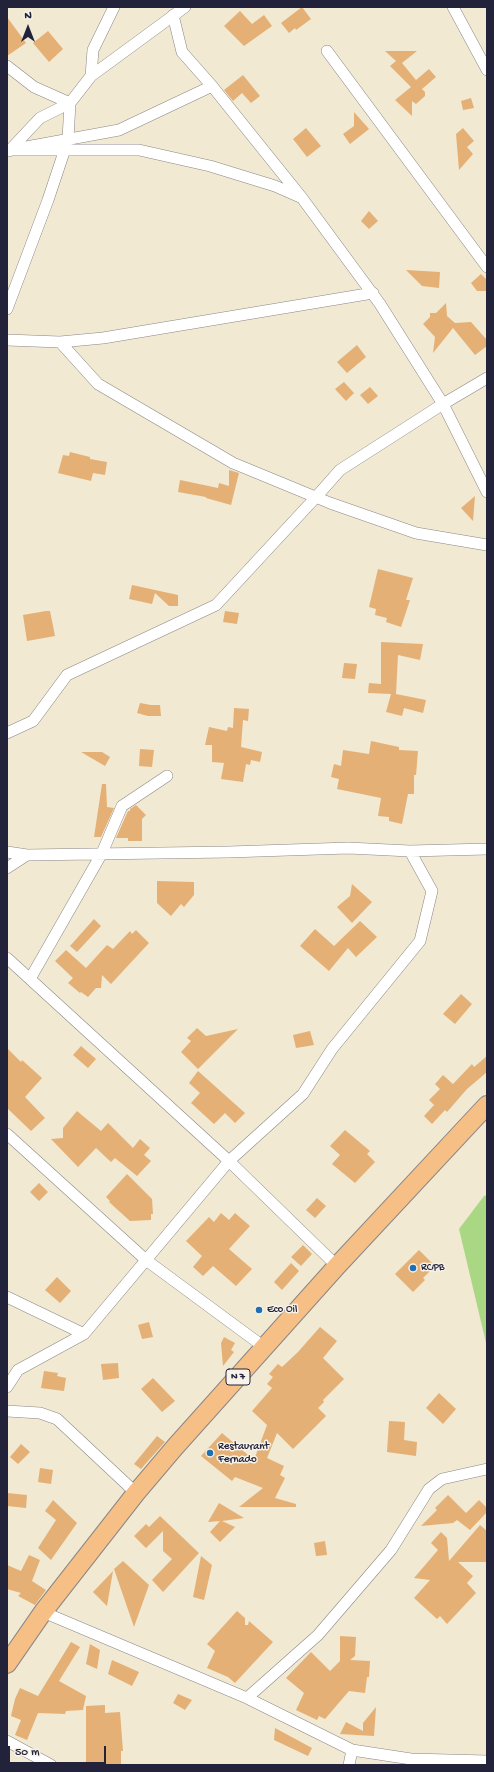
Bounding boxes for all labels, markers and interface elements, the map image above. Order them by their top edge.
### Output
north arrow [8,8,48,48]
text: N [24,10,32,22]
place label: RCPB [421,1261,444,1275]
marker: RCPB [408,1263,418,1273]
place label: Eco Oil [267,1303,297,1317]
marker: Eco Oil [254,1305,264,1315]
road number: N 7 [226,1369,250,1385]
place label: Restaurant Fernado [218,1440,269,1466]
marker: Restaurant Fernado [205,1448,215,1458]
scale bar [10,1738,108,1764]
text: 50 m [15,1746,40,1760]

